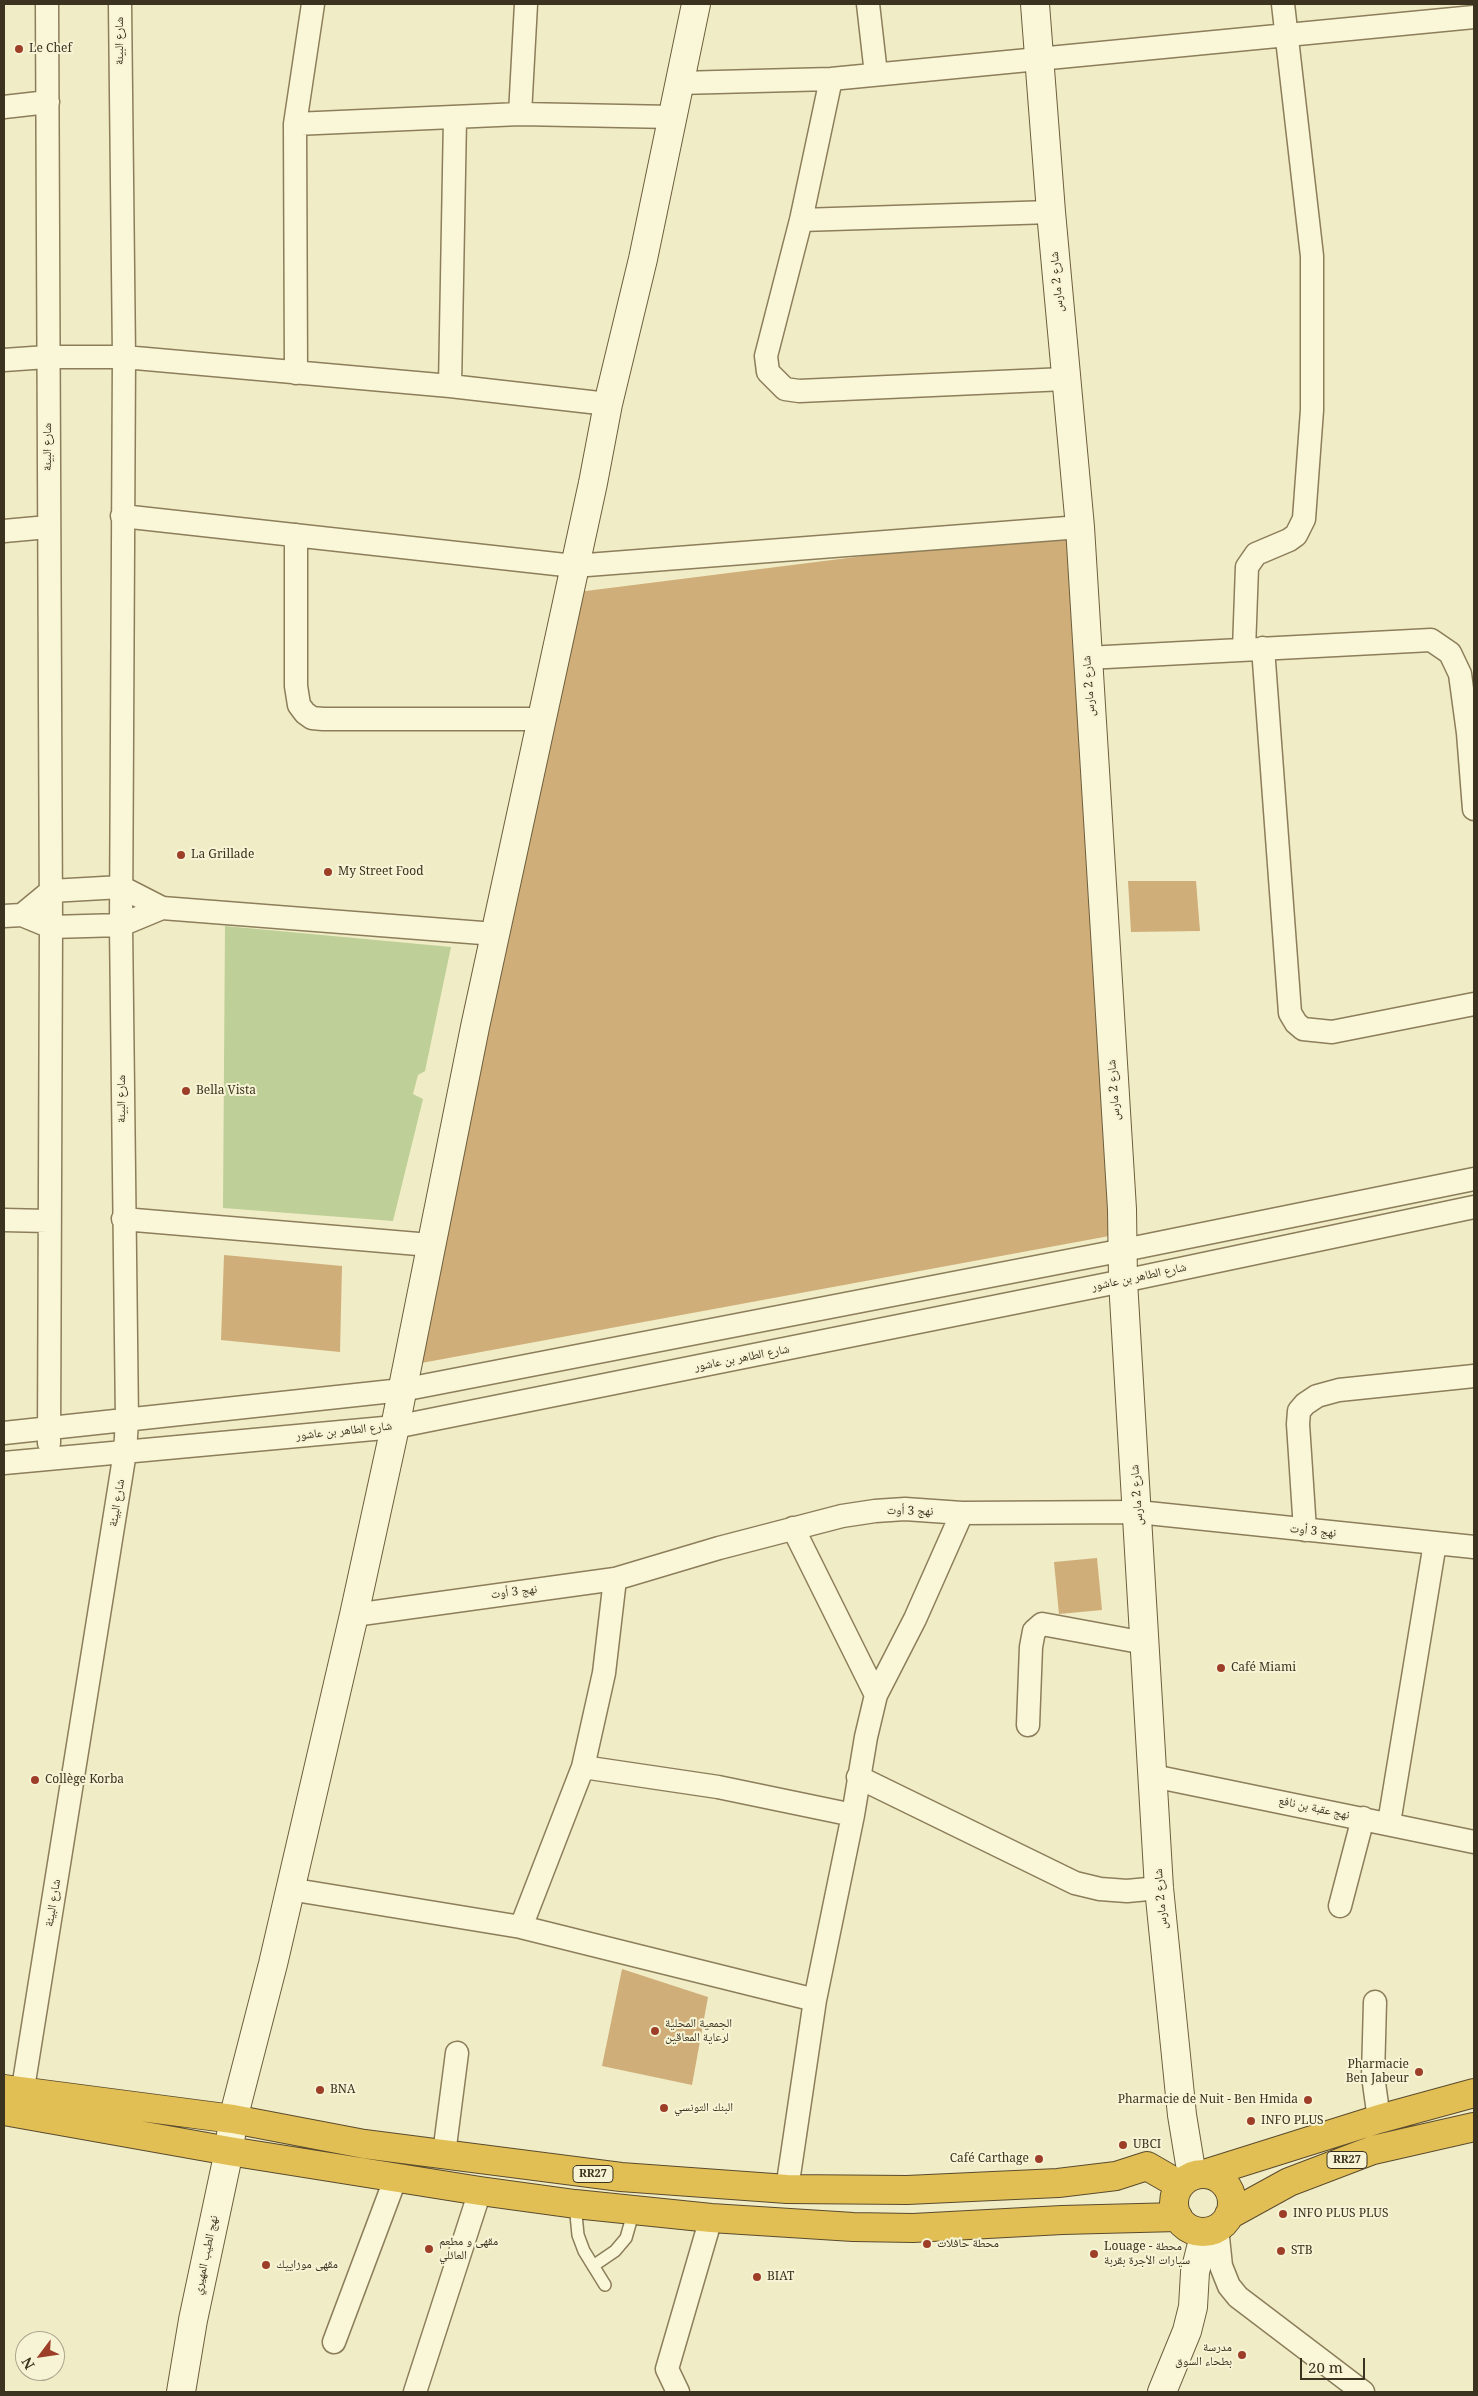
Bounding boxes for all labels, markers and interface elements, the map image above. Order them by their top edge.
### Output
street label: شارع البيئة [113,17,127,65]
place label: Le Chef [29,42,72,56]
marker: Le Chef [13,43,25,55]
street label: شارع 2 مارس [1047,251,1067,313]
street label: شارع البيئة [41,423,55,471]
street label: شارع 2 مارس [1080,655,1098,717]
place label: La Grillade [191,848,254,862]
marker: La Grillade [175,849,187,861]
place label: My Street Food [338,865,424,879]
marker: My Street Food [322,866,334,878]
street label: شارع 2 مارس [1105,1059,1123,1121]
street label: شارع البيئة [115,1075,129,1123]
place label: Bella Vista [196,1084,256,1098]
marker: Bella Vista [180,1085,192,1097]
street label: شارع الطاهر بن عاشور [1090,1260,1188,1294]
street label: شارع الطاهر بن عاشور [693,1342,791,1374]
street label: شارع الطاهر بن عاشور [295,1419,393,1443]
street label: شارع 2 مارس [1128,1464,1146,1526]
street label: شارع البيئة [106,1478,128,1528]
street label: نهج 3 أوت [887,1503,933,1519]
street label: نهج 3 أوت [1289,1521,1337,1541]
street label: نهج 3 أوت [490,1582,538,1602]
place label: Café Miami [1231,1661,1296,1675]
marker: Café Miami [1215,1662,1227,1674]
place label: Collège Korba [45,1773,124,1787]
marker: Collège Korba [29,1774,41,1786]
street label: نهج عقبة بن نافع [1277,1793,1351,1823]
street label: شارع 2 مارس [1151,1868,1171,1930]
street label: شارع البيئة [42,1878,64,1928]
place label: الجمعية المحلية لرعاية المعاقين [665,2017,732,2045]
marker: الجمعية المحلية لرعاية المعاقين [649,2025,661,2037]
place label: Pharmacie Ben Jabeur [1346,2058,1409,2086]
marker: Pharmacie Ben Jabeur [1413,2066,1425,2078]
place label: BNA [330,2083,355,2097]
marker: BNA [314,2084,326,2096]
place label: Pharmacie de Nuit - Ben Hmida [1118,2093,1298,2107]
marker: Pharmacie de Nuit - Ben Hmida [1302,2094,1314,2106]
place label: البنك التونسي [674,2101,733,2115]
marker: البنك التونسي [658,2102,670,2114]
place label: INFO PLUS [1261,2114,1324,2128]
marker: INFO PLUS [1245,2115,1257,2127]
place label: UBCI [1133,2138,1161,2152]
marker: UBCI [1117,2139,1129,2151]
place label: Café Carthage [950,2152,1029,2166]
road number: RR27 [1327,2152,1367,2168]
marker: Café Carthage [1033,2153,1045,2165]
road number: RR27 [573,2166,613,2182]
place label: INFO PLUS PLUS [1293,2207,1388,2221]
marker: INFO PLUS PLUS [1277,2208,1289,2220]
street label: نهج الطيب المهيري [191,2214,221,2296]
place label: مقهى و مطعم العائلي [439,2235,498,2263]
place label: محطة حافلات [937,2237,999,2251]
marker: محطة حافلات [921,2238,933,2250]
place label: Louage - محطة سيارات الأجرة بقربة [1104,2240,1190,2268]
marker: مقهى و مطعم العائلي [423,2243,435,2255]
place label: STB [1291,2244,1312,2258]
marker: STB [1275,2245,1287,2257]
marker: Louage - محطة سيارات الأجرة بقربة [1088,2248,1100,2260]
place label: مقهى موزاييك [276,2258,338,2272]
marker: مقهى موزاييك [260,2259,272,2271]
place label: BIAT [767,2270,794,2284]
marker: BIAT [751,2271,763,2283]
north arrow [15,2331,65,2381]
place label: مدرسة بطحاء السوق [1175,2341,1232,2369]
scale bar [1303,2348,1368,2380]
marker: مدرسة بطحاء السوق [1236,2349,1248,2361]
text: N [17,2354,39,2373]
text: 20 m [1308,2357,1343,2377]

